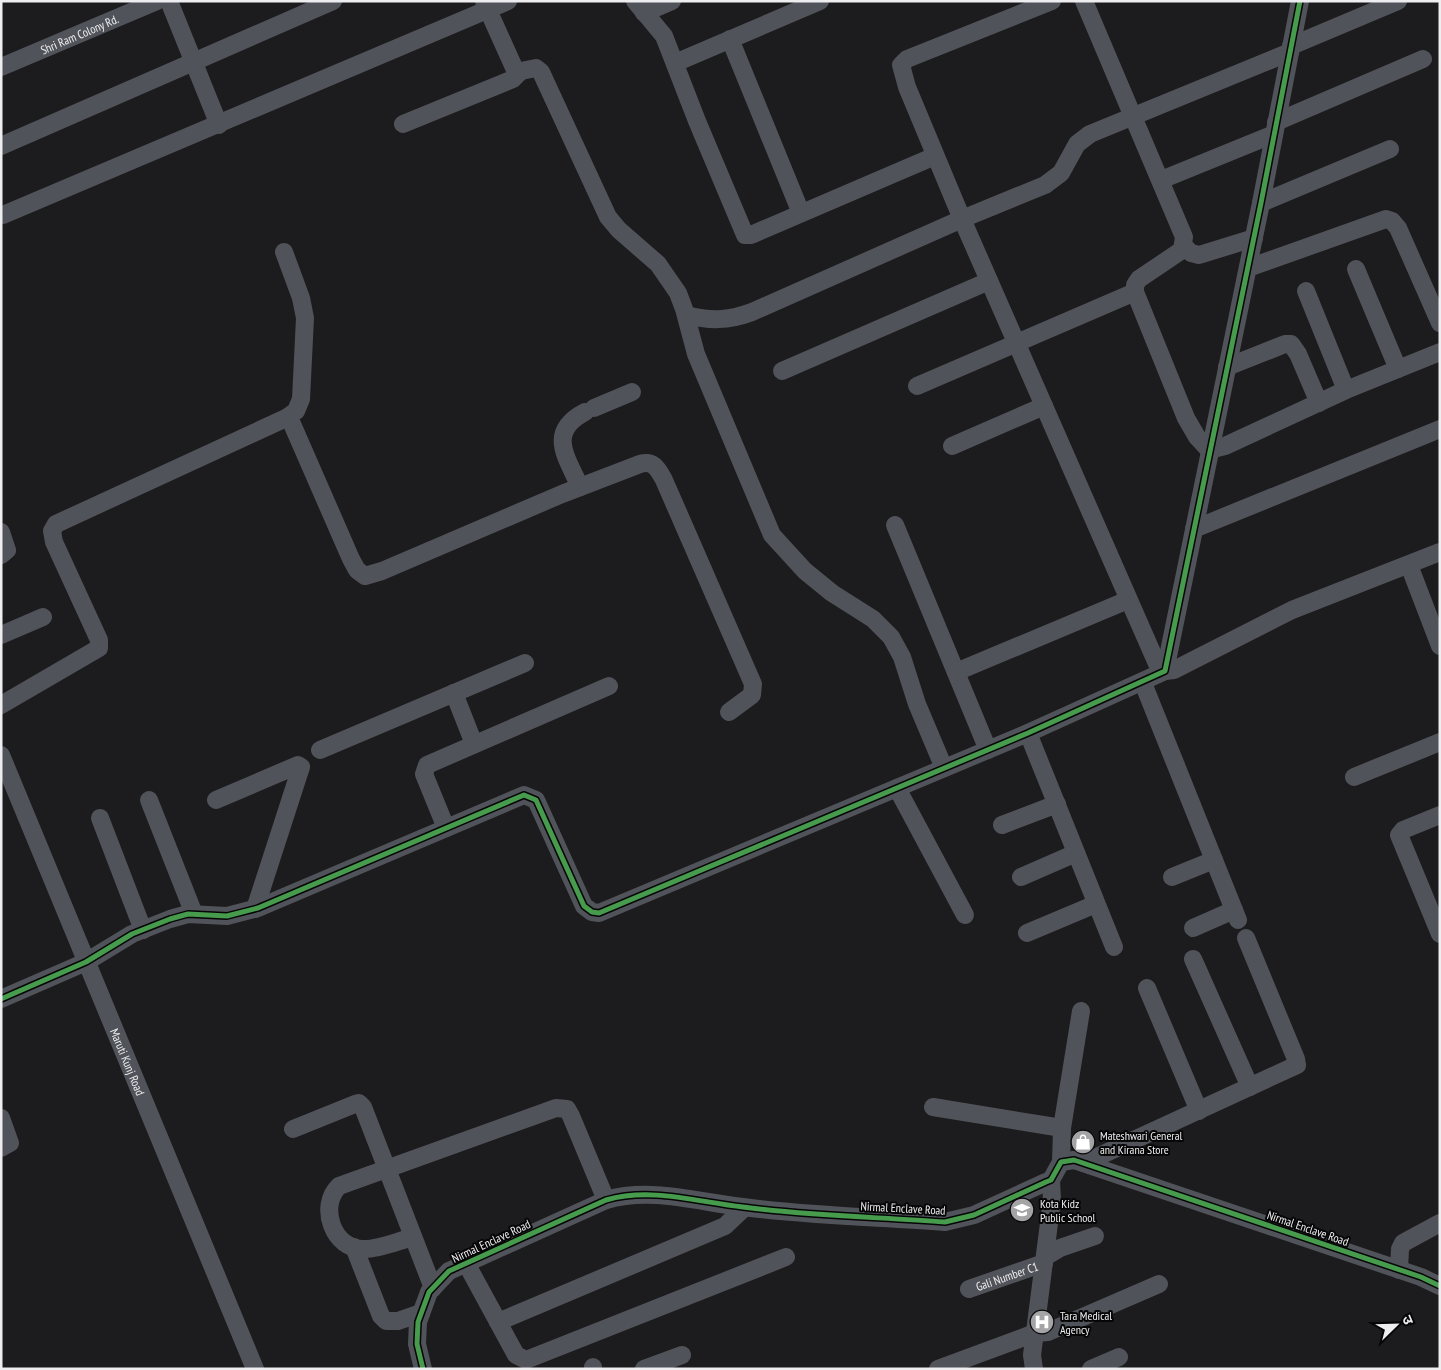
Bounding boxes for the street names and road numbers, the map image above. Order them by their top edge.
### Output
street label: Shri Ram Colony Rd. [38,11,121,57]
street label: Maruti Kunj Road [107,1026,148,1098]
street label: Nirmal Enclave Road [860,1198,946,1218]
street label: Nirmal Enclave Road [1265,1207,1351,1249]
street label: Nirmal Enclave Road [449,1216,533,1266]
street label: Gali Number C1 [974,1258,1040,1294]

